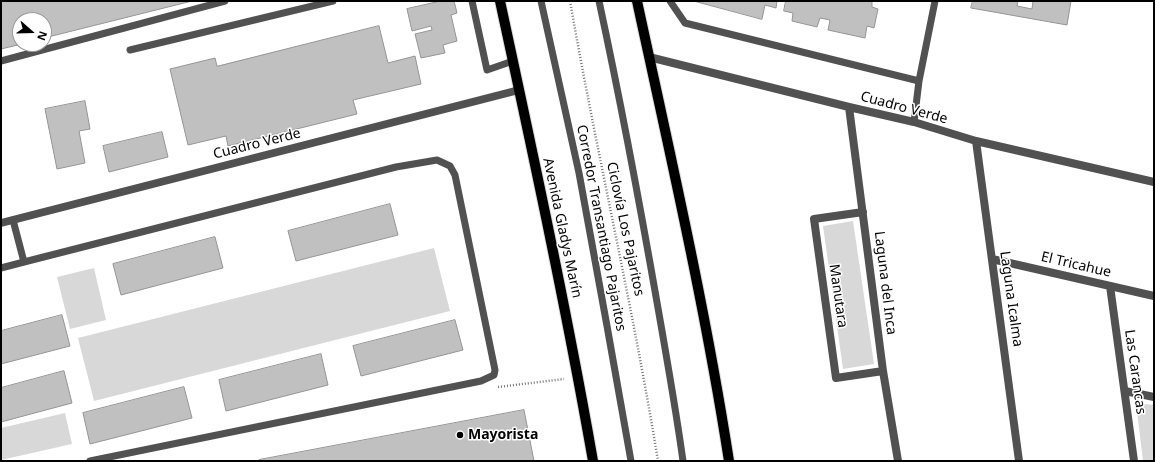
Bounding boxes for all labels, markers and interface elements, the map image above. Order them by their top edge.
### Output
north arrow [12,12,52,52]
text: N [34,29,51,43]
street label: Cuadro Verde [859,88,949,128]
street label: Corredor Transantiago Pajaritos [573,123,629,333]
street label: Cuadro Verde [211,125,303,163]
street label: Avenida Gladys Marín [539,156,585,300]
street label: Ciclovía Los Pajaritos [603,160,647,298]
street label: Laguna del Inca [870,230,900,336]
street label: El Tricahue [1039,249,1113,281]
street label: Laguna Icalma [996,250,1026,348]
street label: Manutara [825,263,851,329]
street label: Las Carancas [1121,328,1149,416]
place label: Mayorista [468,427,538,443]
marker: Mayorista [455,430,465,440]

